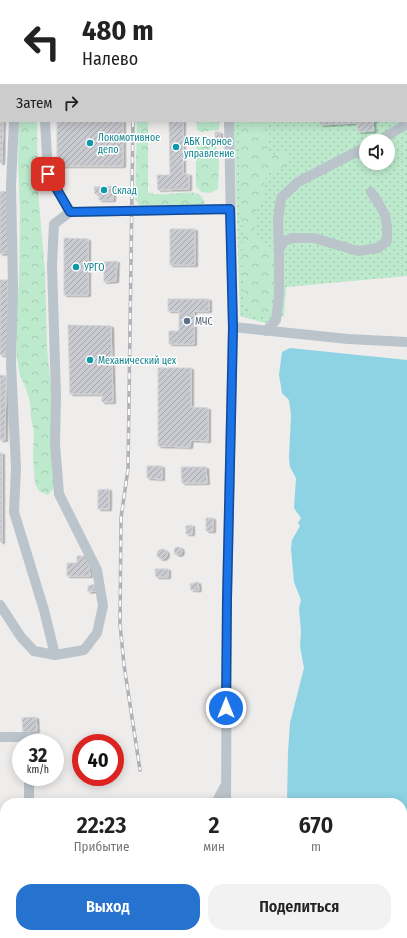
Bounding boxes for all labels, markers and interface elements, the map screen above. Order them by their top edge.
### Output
text: 480 m [82,14,154,47]
icon: left [16,16,68,68]
text: Налево [82,48,138,70]
icon: right [60,92,82,114]
text: Затем [16,94,52,112]
place label: Локомотивное депо [98,132,160,156]
map controls [359,134,395,170]
button: sound [359,134,395,170]
place label: АБК Горное управление [184,136,235,160]
marker: Локомотивное депо [85,138,95,148]
marker: АБК Горное управление [171,142,181,152]
pin [31,157,65,191]
icon: arrive [37,163,59,185]
marker: Склад [99,185,109,195]
place label: Склад [112,185,137,197]
marker: УРГО [71,262,81,272]
place label: УРГО [83,262,104,274]
marker: МЧС [182,316,192,326]
place label: МЧС [195,316,213,328]
marker: Механический цех [85,355,95,365]
place label: Механический цех [98,355,177,367]
position arrow [205,687,247,729]
speed limit sign: 40 [72,734,124,786]
text: 32 [29,743,47,767]
text: km/h [27,764,49,776]
text: 22:23 [77,811,126,839]
text: 2 [209,811,220,839]
text: 670 [299,811,333,839]
text: Прибытие [74,839,129,854]
text: мин [203,839,225,854]
text: m [311,839,321,854]
button: Выход [16,884,200,930]
button: Поделиться [208,884,391,930]

